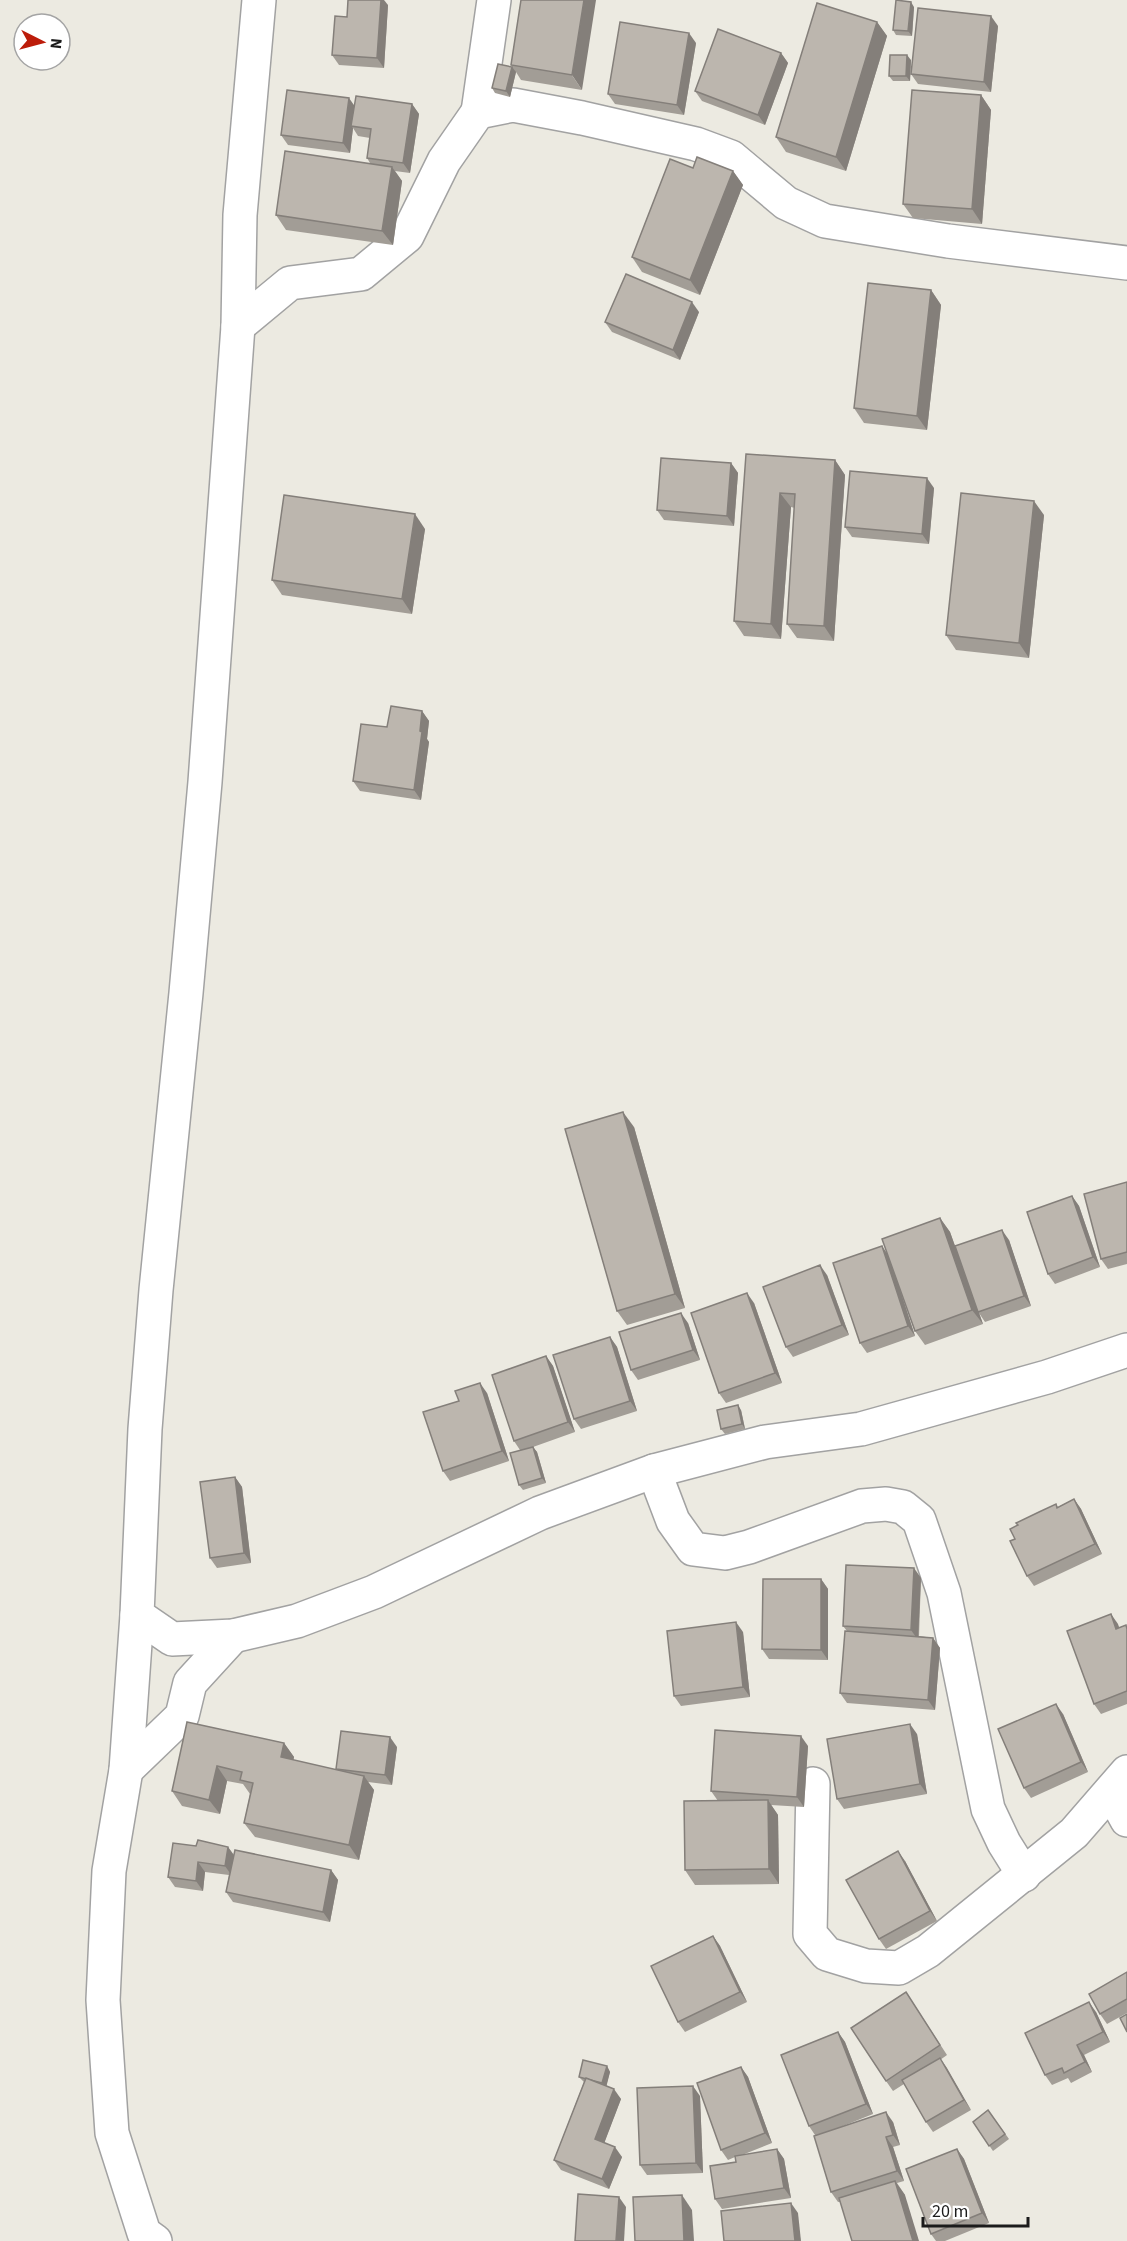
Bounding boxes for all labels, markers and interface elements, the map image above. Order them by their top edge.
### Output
north arrow [12,12,72,72]
text: N [44,37,67,50]
scale bar [923,2190,1028,2228]
text: 20 m [932,2199,968,2224]

